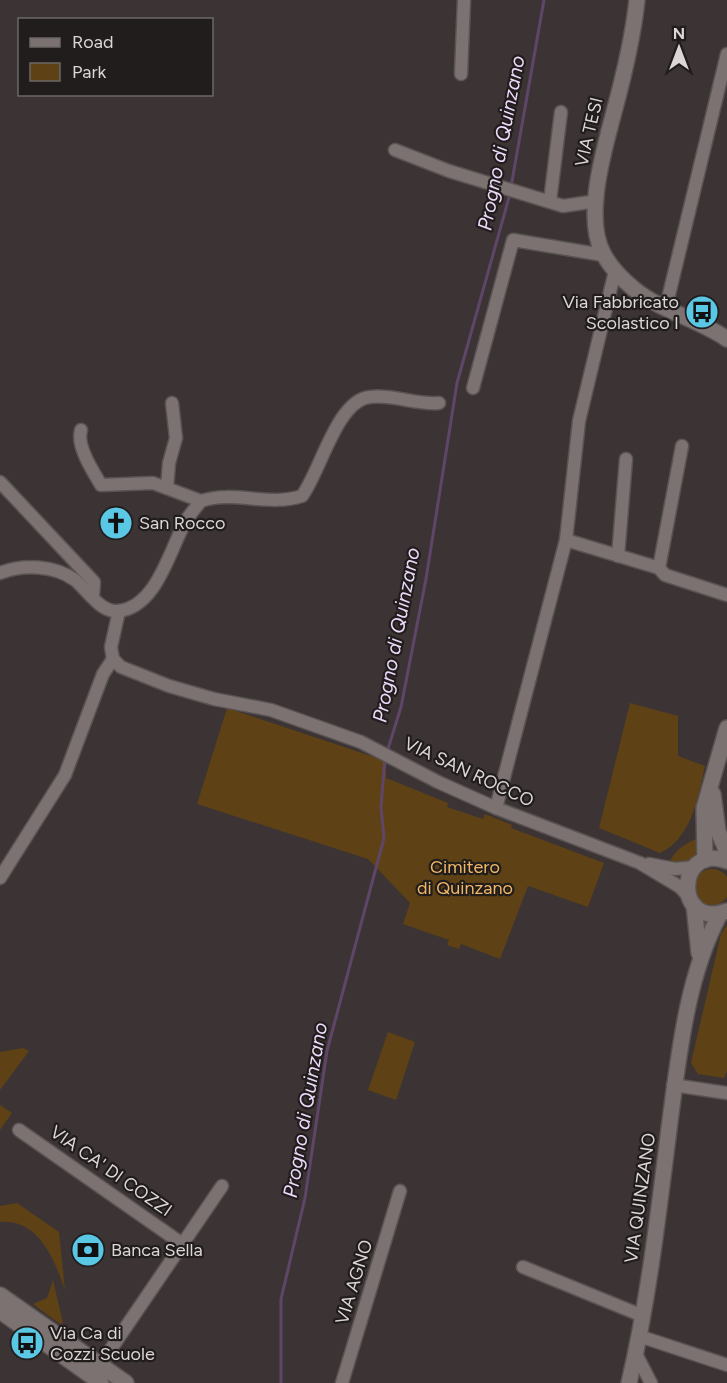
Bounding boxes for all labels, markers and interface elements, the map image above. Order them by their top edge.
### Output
legend [18,18,213,96]
north arrow [649,18,709,78]
text: N [673,24,685,43]
text: Road [72,31,113,53]
water label: Progno di Quinzano [472,53,530,232]
text: Park [72,61,107,83]
street label: VIA TESI [570,95,608,169]
place label: Via Fabbricato Scolastico I [562,291,679,334]
bus stop icon: Via Fabbricato Scolastico I [684,294,720,330]
church icon: San Rocco [98,505,134,541]
place label: San Rocco [139,512,225,534]
water label: Progno di Quinzano [367,545,425,724]
street label: VIA SAN ROCCO [401,732,537,812]
park label: Cimitero di Quinzano [417,856,513,899]
water label: Progno di Quinzano [278,1020,332,1200]
street label: VIA CA' DI COZZI [46,1121,176,1221]
street label: VIA QUINZANO [620,1131,660,1264]
bank icon: Banca Sella [70,1232,106,1268]
street label: VIA AGNO [331,1237,377,1327]
place label: Banca Sella [111,1239,203,1261]
place label: Via Ca di Cozzi Scuole [50,1322,155,1365]
bus stop icon: Via Ca di Cozzi Scuole [9,1325,45,1361]

